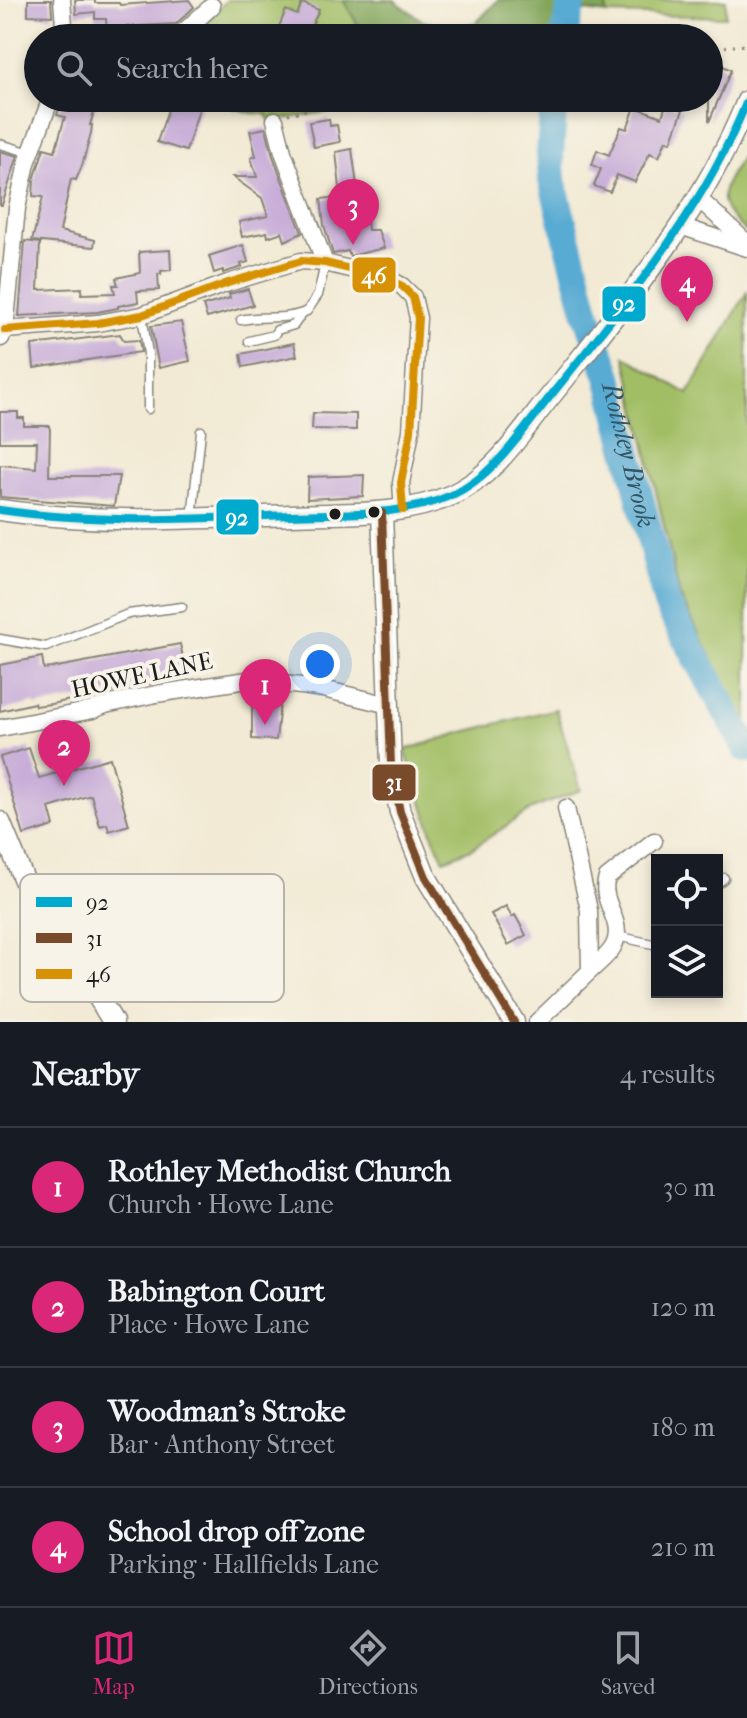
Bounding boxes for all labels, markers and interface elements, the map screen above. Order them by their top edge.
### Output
search box [24,24,723,112]
icon: search [52,46,96,90]
text: Search here [116,51,268,86]
pin: 3 [327,179,379,245]
line badge: 46 [351,256,397,294]
pin: 4 [661,256,713,322]
text: 46 [361,263,388,289]
line badge: 92 [601,285,647,323]
text: 92 [612,291,635,317]
water label: Rothley Brook [595,377,662,531]
line badge: 92 [215,498,260,536]
unlabelled marker [366,504,382,520]
text: 92 [225,505,248,531]
unlabelled marker [327,506,343,522]
your location [300,644,340,684]
street label: HOWE LANE [69,646,215,704]
pin: 1 [239,659,291,725]
pin: 2 [38,720,90,786]
line badge: 31 [371,763,417,802]
text: 31 [386,770,402,796]
map controls [651,854,723,998]
button: locate [651,854,723,926]
legend [20,874,284,1002]
text: 92 [86,890,109,916]
text: 31 [86,926,103,952]
button: layers [651,926,723,998]
text: 46 [86,962,111,988]
text: Nearby [32,1054,139,1094]
text: 4 results [620,1059,715,1090]
text: Rothley Methodist Church [108,1154,451,1189]
text: 1 [53,1172,63,1203]
text: 30 m [663,1172,715,1203]
text: Church · Howe Lane [108,1189,334,1220]
text: Babington Court [108,1274,325,1309]
text: 2 [51,1292,65,1323]
text: 120 m [651,1292,715,1323]
text: Place · Howe Lane [108,1309,309,1340]
text: Woodman's Stroke [108,1394,346,1429]
text: 3 [53,1412,63,1443]
text: 180 m [651,1412,715,1443]
text: Bar · Anthony Street [108,1429,335,1460]
text: School drop off zone [108,1514,365,1549]
text: 4 [50,1532,66,1563]
text: 210 m [651,1532,715,1563]
text: Parking · Hallfields Lane [108,1549,379,1580]
tab: Map [92,1626,136,1700]
tab: Directions [319,1626,418,1700]
tab: Saved [601,1626,655,1700]

